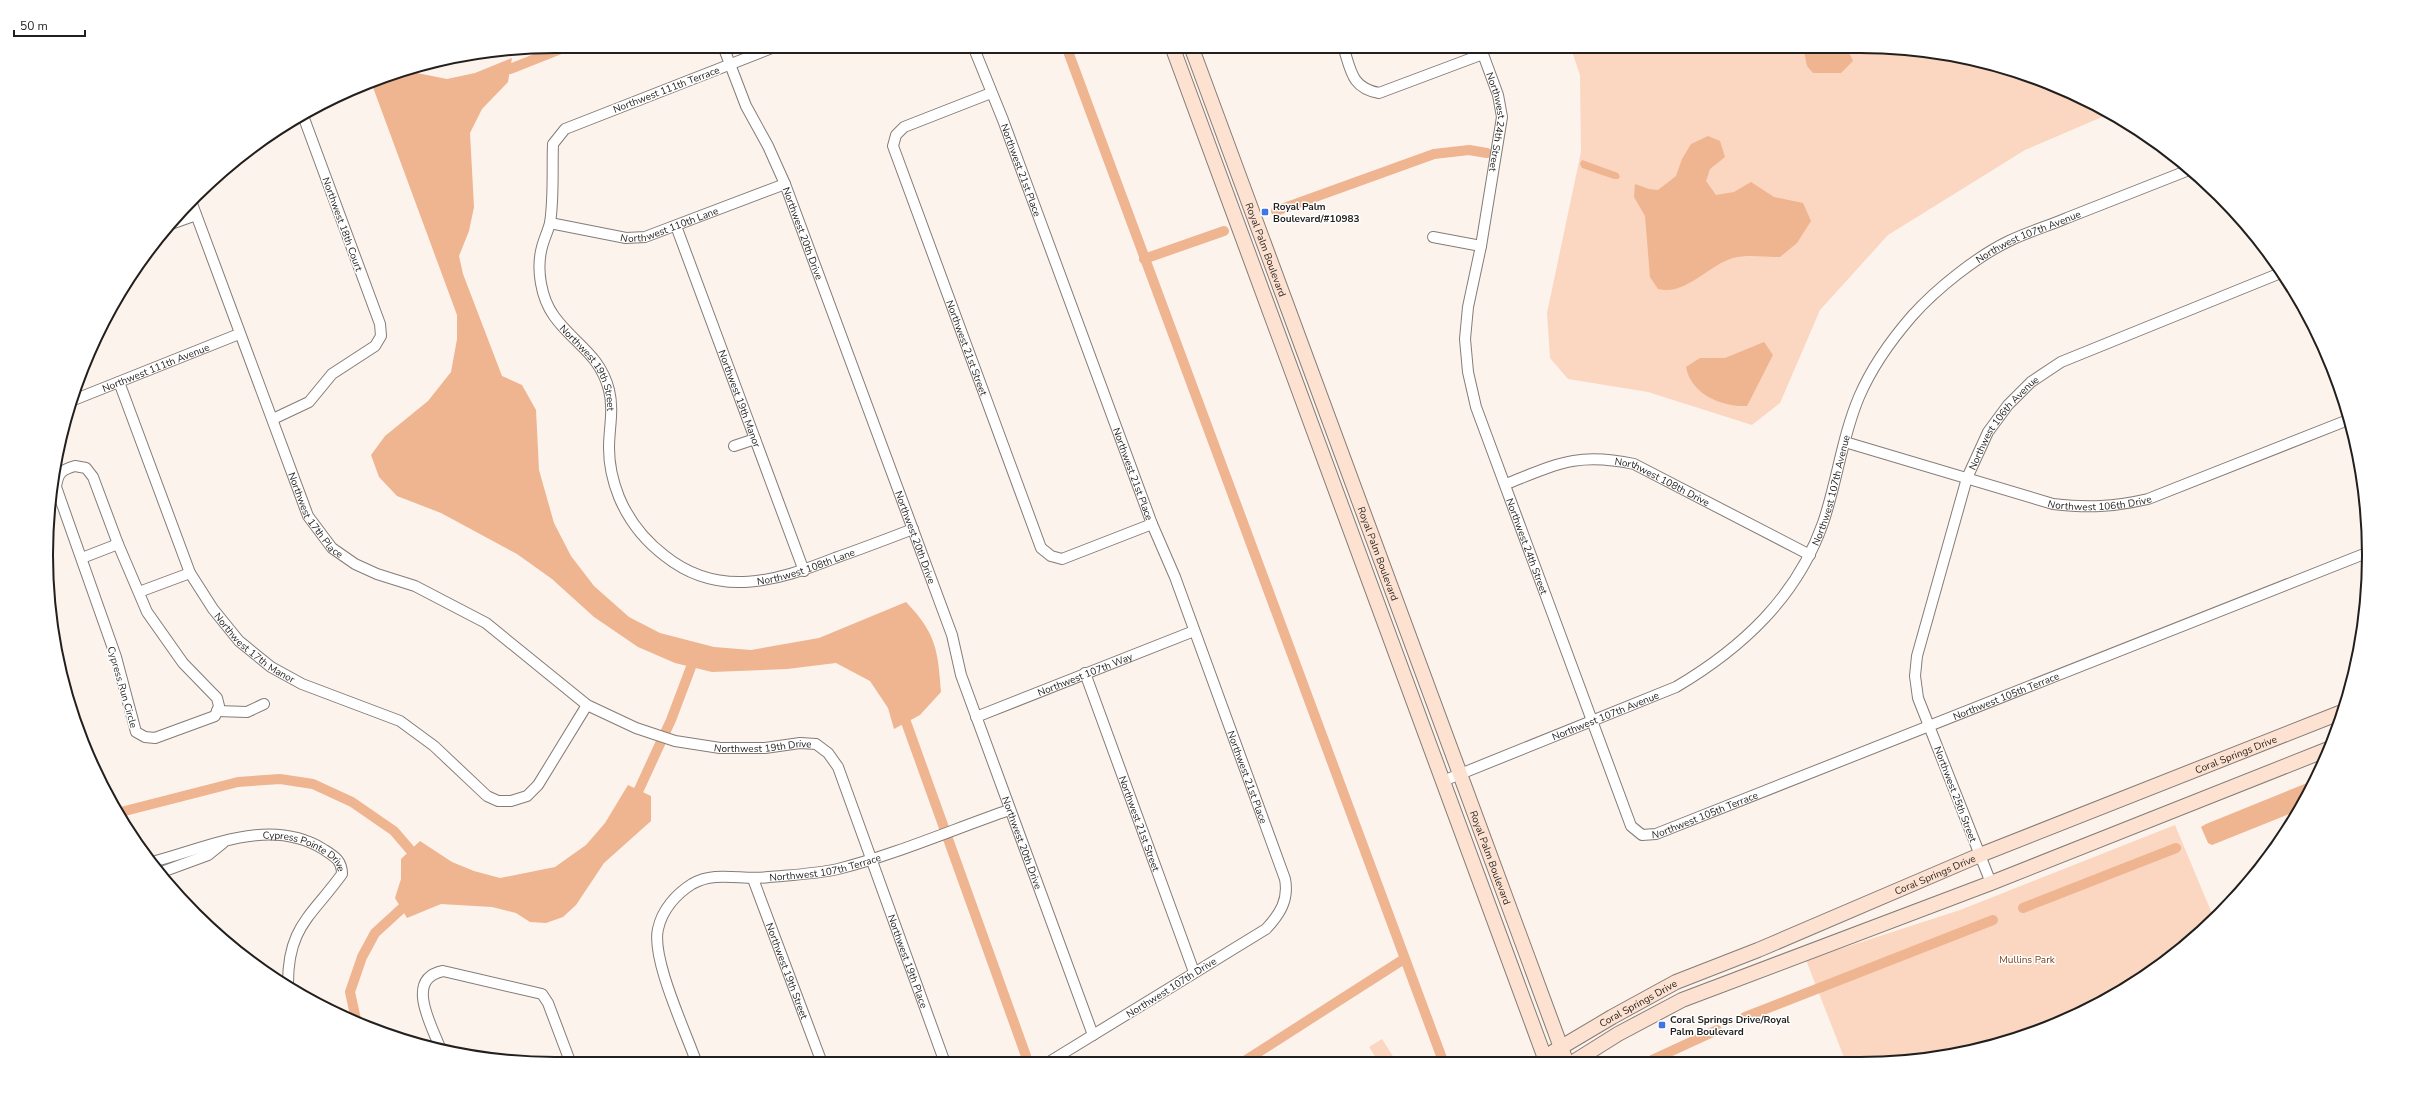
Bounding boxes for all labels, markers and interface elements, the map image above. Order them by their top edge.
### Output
scale bar [14,12,85,38]
text: 50 m [20,18,48,34]
street label: Northwest 111th Terrace [611,63,722,117]
street label: Northwest 24th Street [1482,70,1508,173]
street label: Northwest 21st Place [997,122,1044,219]
street label: Northwest 18th Court [319,175,366,274]
street label: Northwest 20th Drive [779,185,826,282]
place label: Royal Palm Boulevard/#10983 [1273,200,1360,226]
street label: Royal Palm Boulevard [1241,201,1289,299]
street label: Northwest 110th Lane [619,204,720,246]
marker: Royal Palm Boulevard/#10983 [1260,207,1270,217]
street label: Northwest 107th Avenue [1973,207,2083,267]
street label: Northwest 21st Street [942,298,990,398]
street label: Northwest 19th Street [556,322,617,411]
street label: Northwest 111th Avenue [100,341,212,396]
street label: Northwest 19th Manor [715,348,764,450]
street label: Northwest 106th Avenue [1966,373,2042,472]
street label: Northwest 21st Place [1109,426,1156,523]
street label: Northwest 107th Avenue [1809,433,1854,548]
street label: Northwest 108th Drive [1614,455,1712,510]
street label: Northwest 17th Place [284,470,346,562]
street label: Northwest 20th Drive [891,489,938,586]
street label: Northwest 106th Drive [2046,492,2154,514]
street label: Northwest 24th Street [1502,496,1551,597]
street label: Royal Palm Boulevard [1354,505,1401,603]
street label: Northwest 108th Lane [756,546,857,589]
street label: Northwest 17th Manor [211,610,298,687]
street label: Cypress Run Circle [104,645,140,730]
street label: Northwest 107th Way [1036,650,1136,700]
street label: Northwest 105th Terrace [1951,669,2061,724]
street label: Northwest 107th Avenue [1550,689,1661,744]
street label: Northwest 21st Place [1224,729,1270,826]
street label: Coral Springs Drive [2193,732,2279,777]
street label: Northwest 19th Drive [713,737,812,756]
street label: Northwest 25th Street [1930,744,1980,845]
street label: Northwest 21st Street [1115,774,1163,874]
street label: Northwest 105th Terrace [1651,788,1760,842]
street label: Northwest 20th Drive [998,795,1045,891]
street label: Royal Palm Boulevard [1466,809,1514,907]
street label: Cypress Pointe Drive [263,829,348,873]
street label: Northwest 107th Terrace [769,851,883,885]
street label: Coral Springs Drive [1893,852,1978,899]
street label: Northwest 19th Place [884,913,931,1010]
street label: Northwest 19th Street [762,921,811,1022]
park label: Mullins Park [1999,953,2056,967]
street label: Northwest 107th Drive [1124,954,1219,1021]
street label: Coral Springs Drive [1597,977,1680,1031]
place label: Coral Springs Drive/Royal Palm Boulevard [1670,1013,1791,1039]
marker: Coral Springs Drive/Royal Palm Boulevard [1657,1020,1667,1030]

